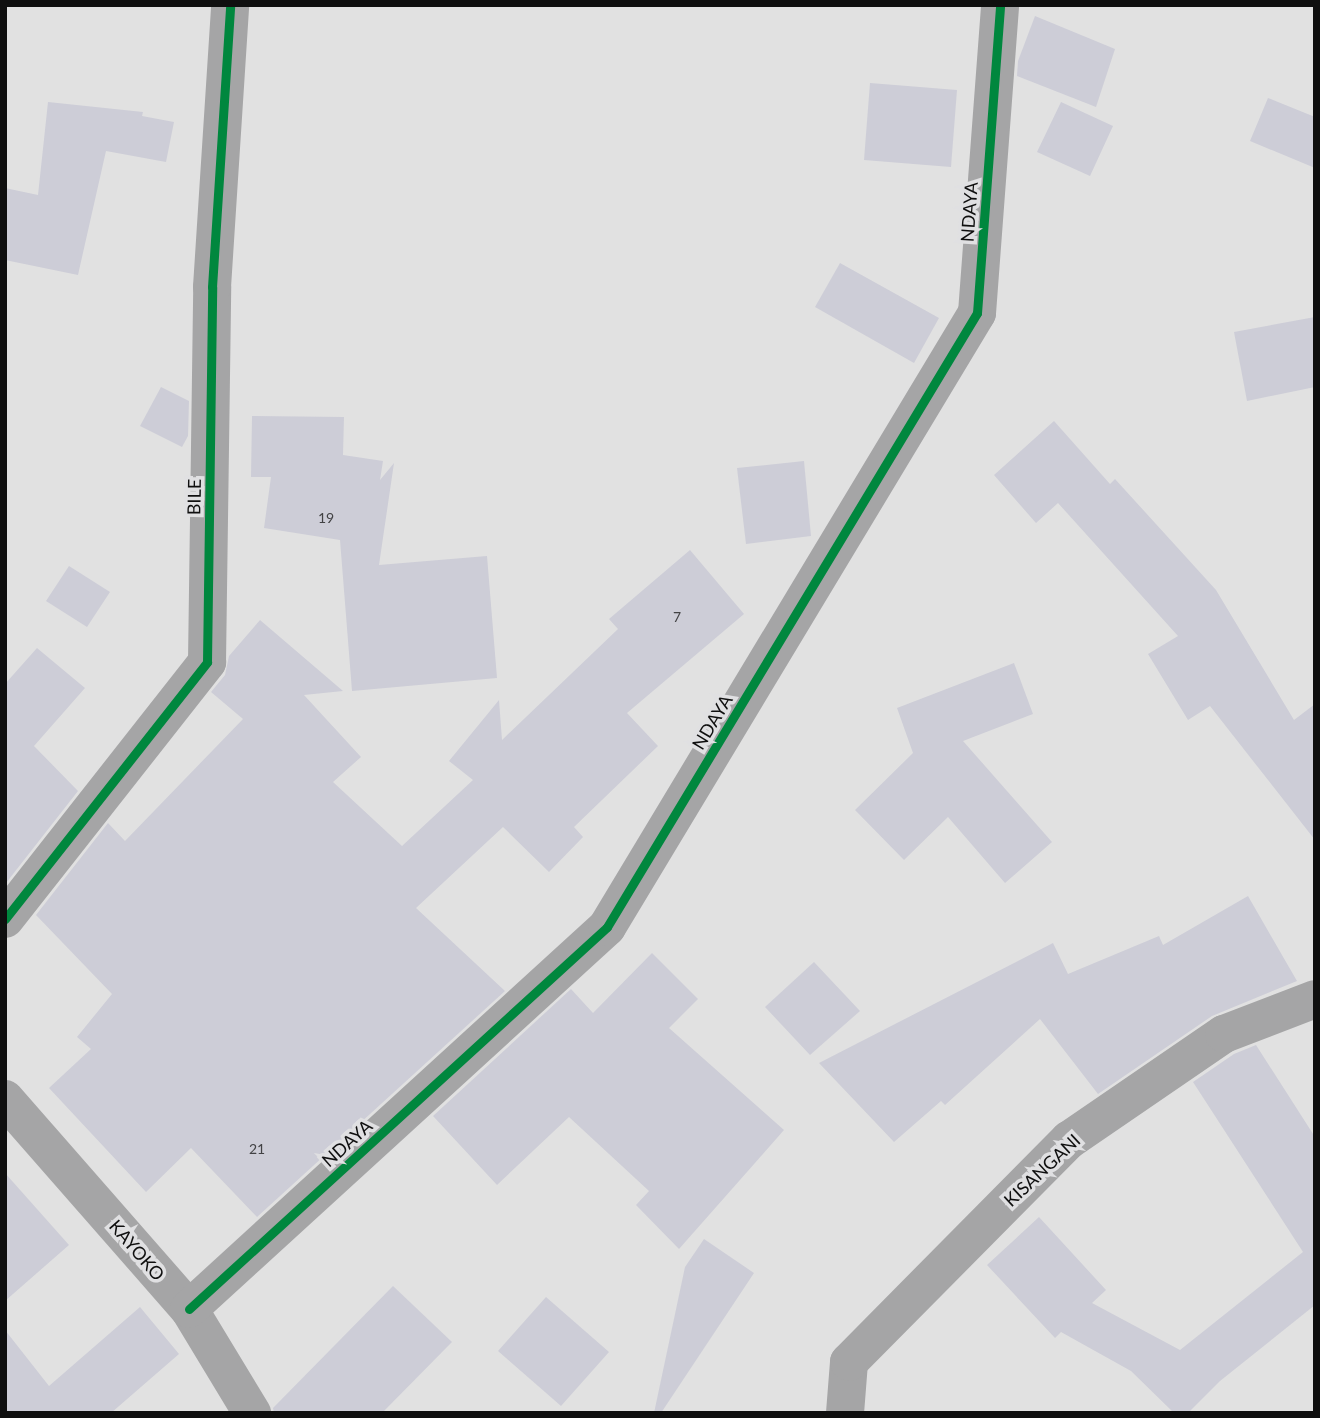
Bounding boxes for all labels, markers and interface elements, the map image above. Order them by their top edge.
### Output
street label: NDAYA [956,181,982,243]
street label: BILE [183,479,205,515]
house number: 19 [318,510,334,526]
house number: 7 [673,609,681,625]
street label: NDAYA [687,691,737,753]
street label: NDAYA [317,1115,377,1171]
street label: KISANGANI [999,1129,1085,1211]
house number: 21 [249,1141,265,1157]
street label: KAYOKO [105,1215,169,1285]

